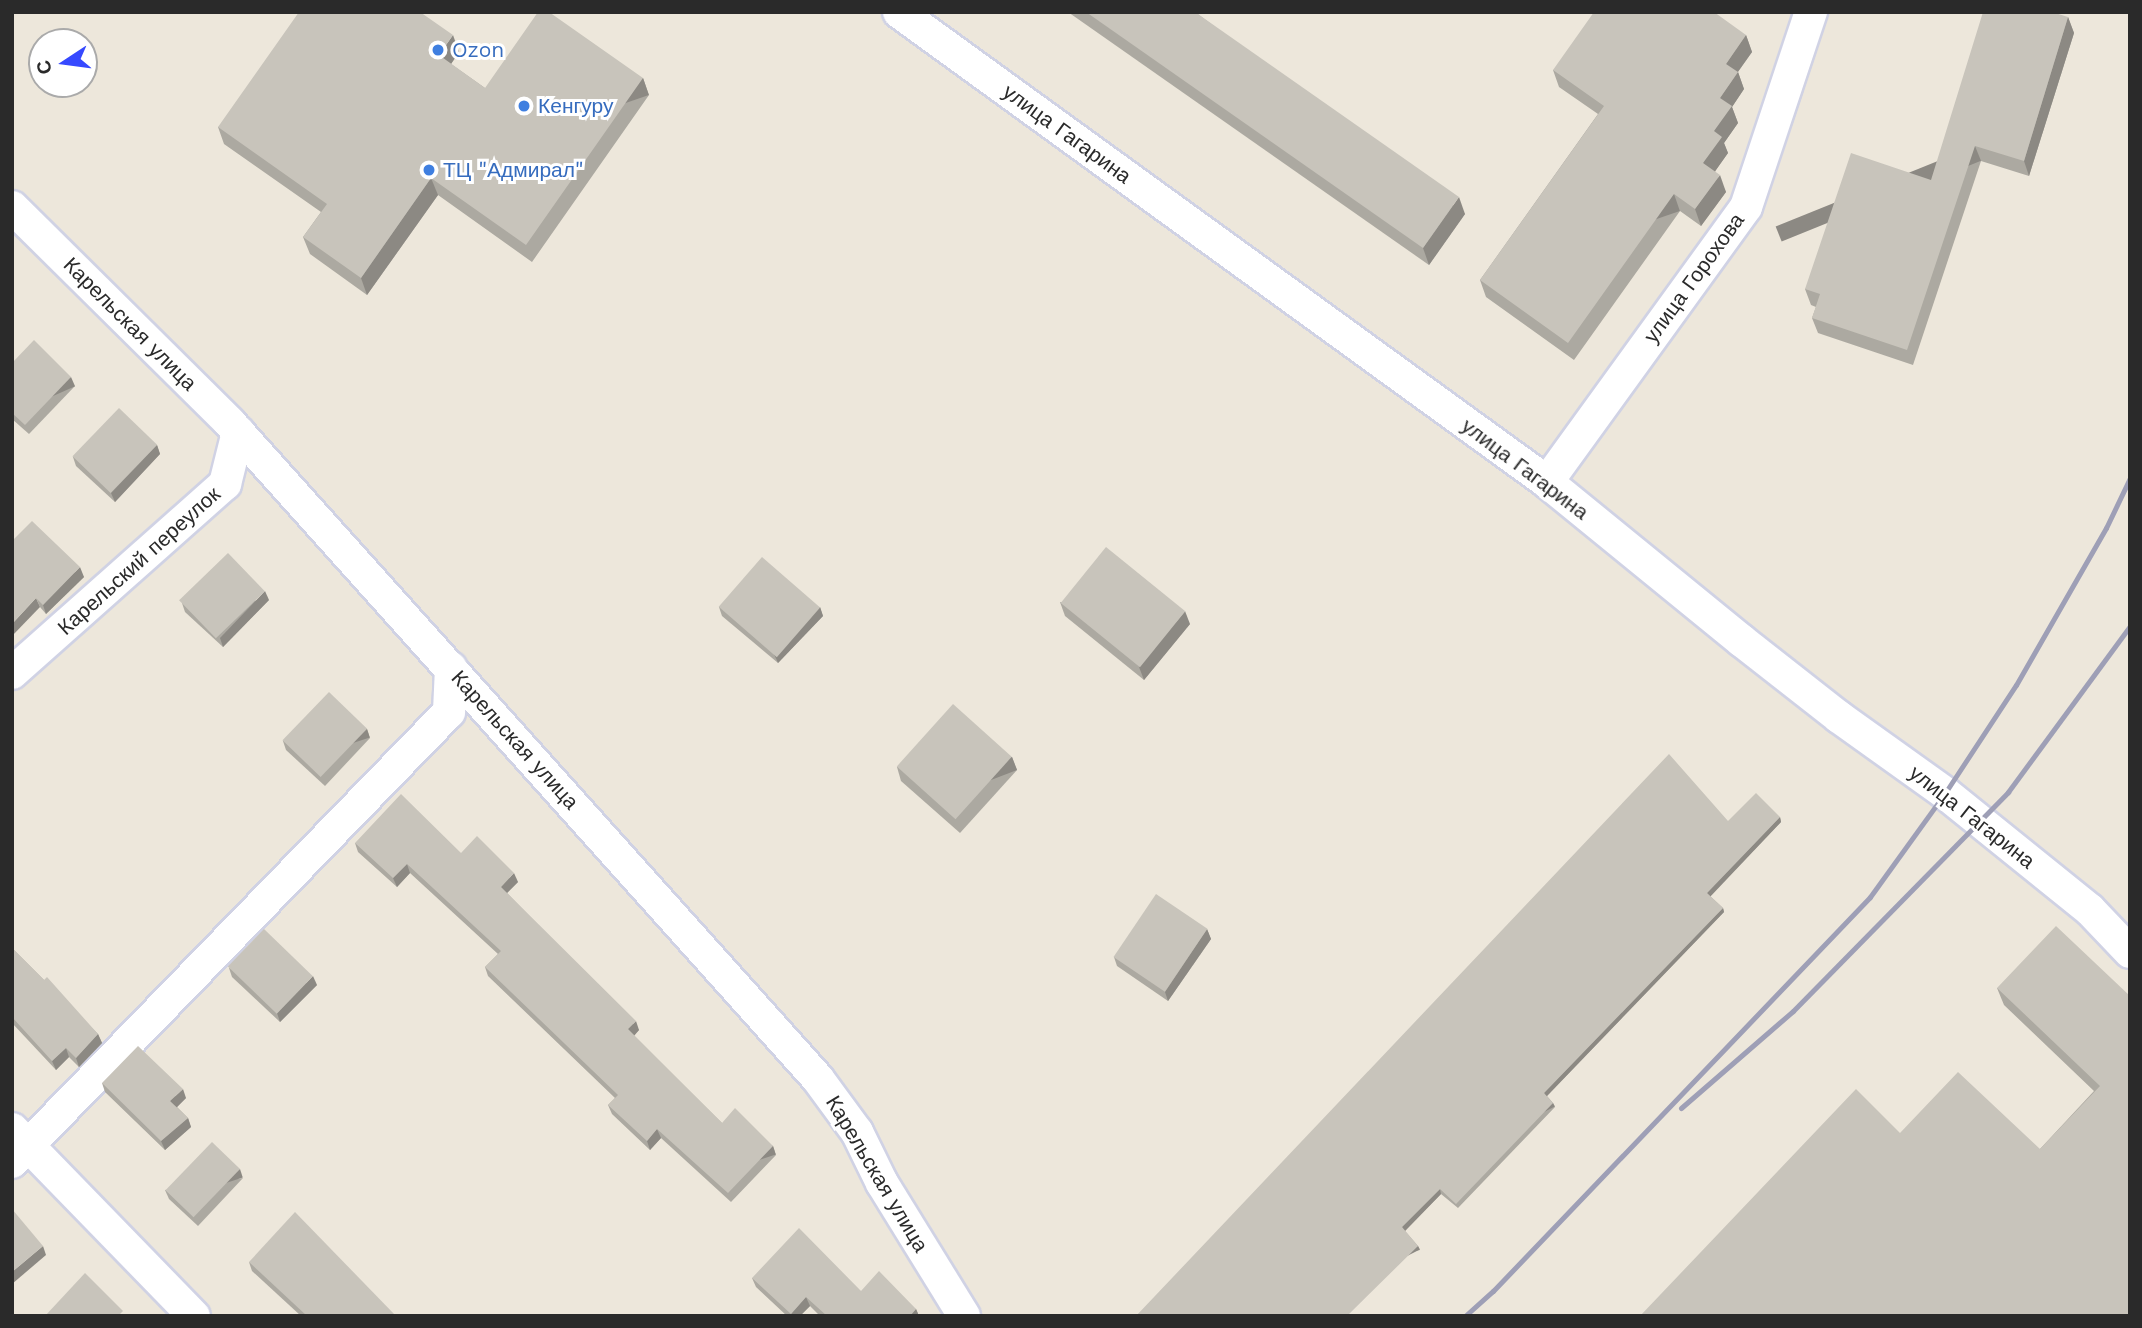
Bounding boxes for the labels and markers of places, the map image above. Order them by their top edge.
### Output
place label: Ozon [452,37,504,63]
marker: Ozon [430,42,446,58]
place label: Кенгуру [538,93,613,119]
marker: Кенгуру [516,98,532,114]
place label: ТЦ "Адмирал" [443,157,583,183]
marker: ТЦ "Адмирал" [421,162,437,178]

